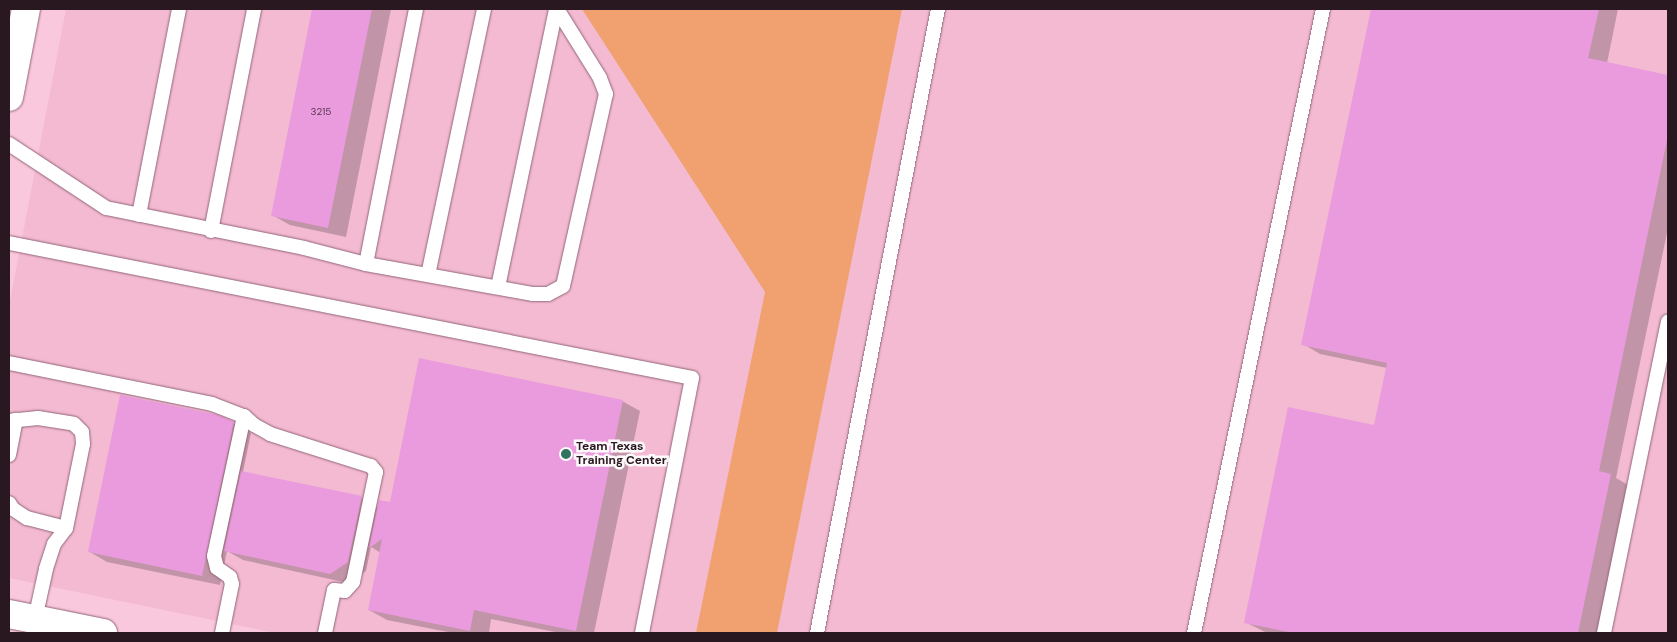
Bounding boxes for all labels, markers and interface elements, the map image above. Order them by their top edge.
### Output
house number: 3215 [311,106,331,118]
place label: Team Texas Training Center [576,440,667,468]
marker: Team Texas Training Center [560,448,572,460]

